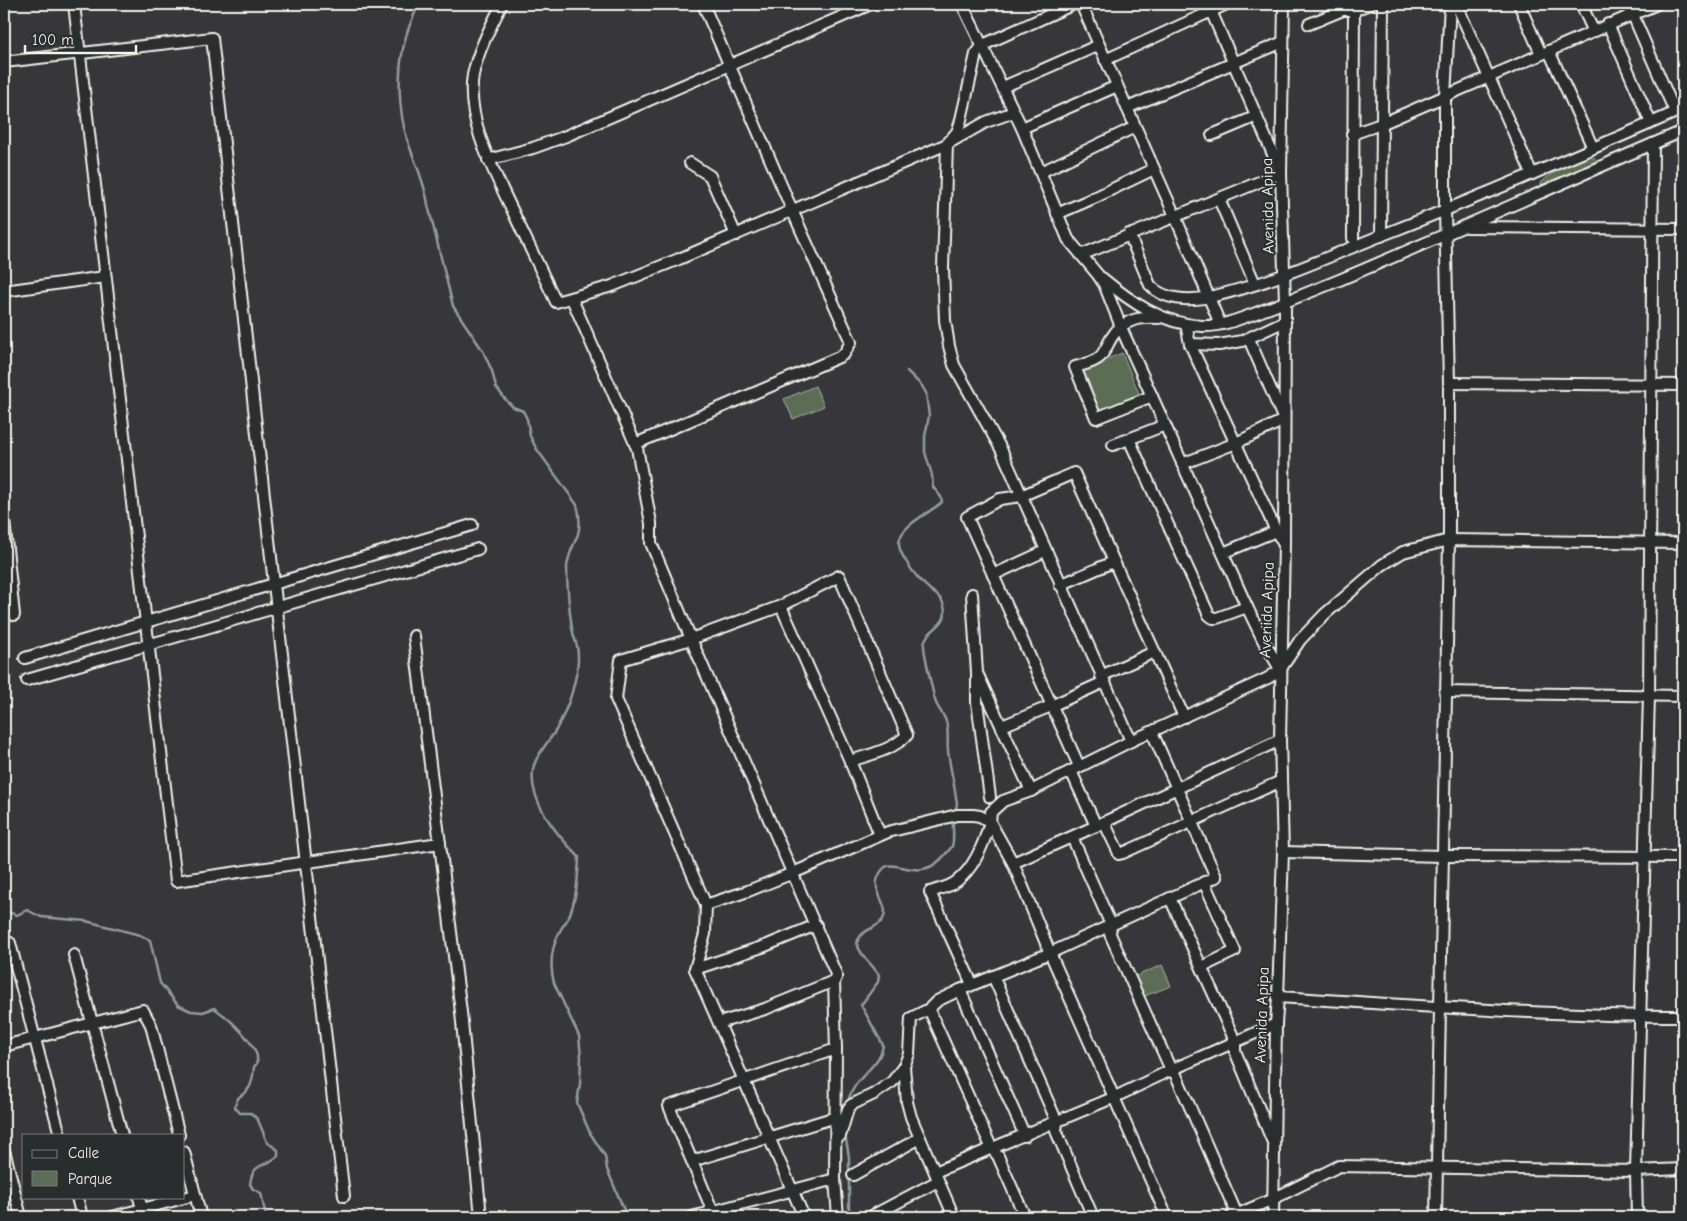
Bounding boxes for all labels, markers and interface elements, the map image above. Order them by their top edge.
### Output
scale bar [25,22,136,54]
text: 100 m [32,31,74,49]
street label: Avenida Apipa [1258,158,1278,254]
street label: Avenida Apipa [1256,562,1278,658]
street label: Avenida Apipa [1251,967,1273,1063]
legend [22,1134,185,1198]
text: Calle [68,1144,100,1162]
text: Parque [68,1170,113,1188]

